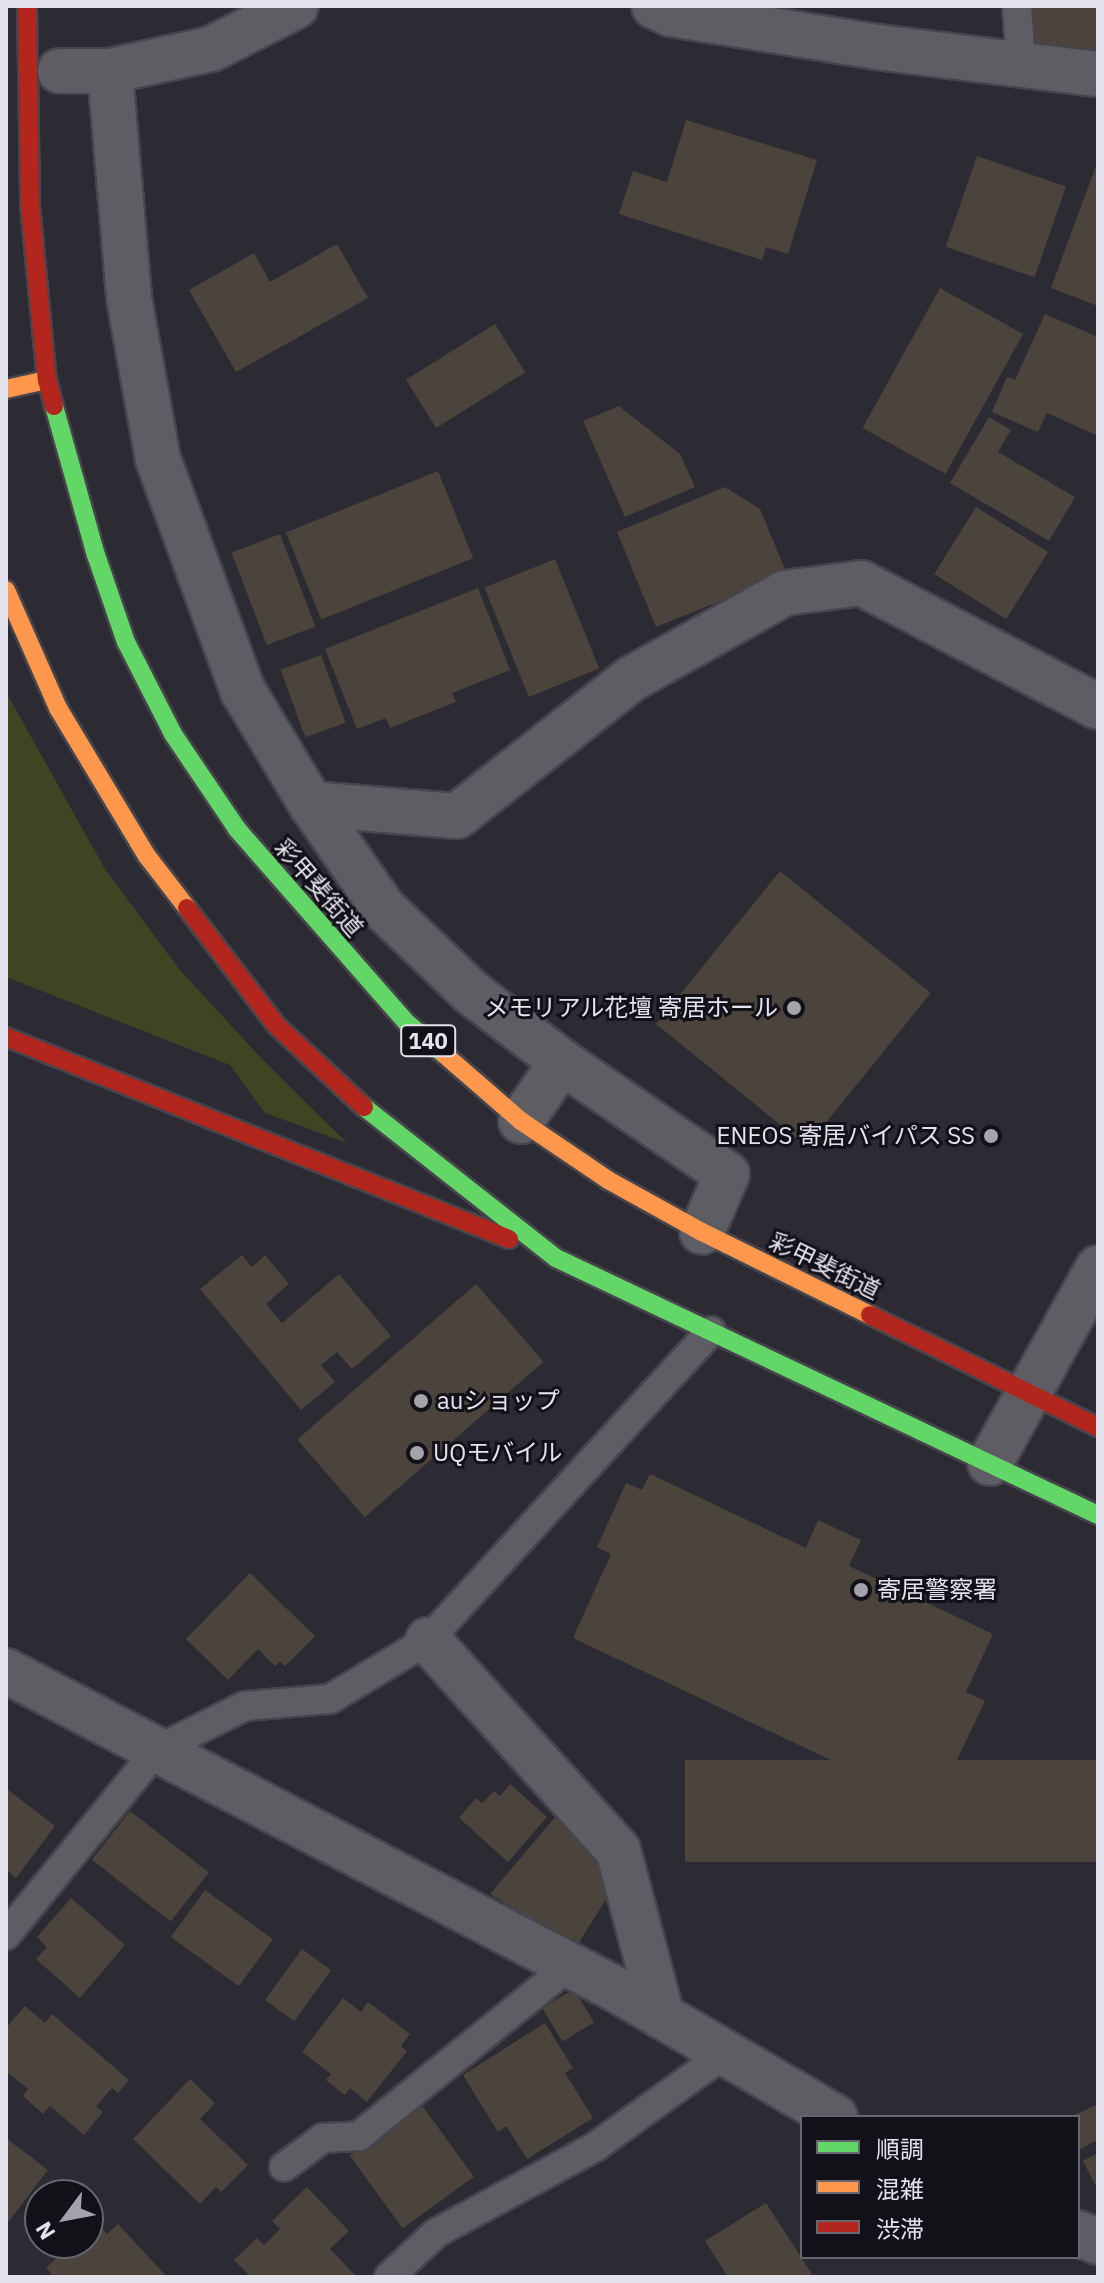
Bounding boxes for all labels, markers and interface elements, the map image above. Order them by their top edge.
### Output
street label: 彩甲斐街道 [269,833,369,943]
place label: メモリアル花壇 寄居ホール [484,994,778,1022]
marker: メモリアル花壇 寄居ホール [785,999,803,1017]
road number: 140 [400,1023,456,1059]
place label: ENEOS 寄居バイパス SS [716,1122,975,1150]
marker: ENEOS 寄居バイパス SS [982,1127,1000,1145]
street label: 彩甲斐街道 [765,1227,885,1305]
place label: auショップ [437,1387,559,1415]
marker: auショップ [412,1392,430,1410]
place label: UQモバイル [433,1439,562,1467]
marker: UQモバイル [408,1444,426,1462]
place label: 寄居警察署 [877,1576,997,1604]
marker: 寄居警察署 [852,1581,870,1599]
legend [800,2115,1080,2259]
text: 順調 [876,2133,924,2165]
text: 混雑 [876,2173,924,2205]
north arrow [24,2179,104,2259]
text: 渋滞 [876,2213,924,2245]
text: N [28,2216,61,2245]

